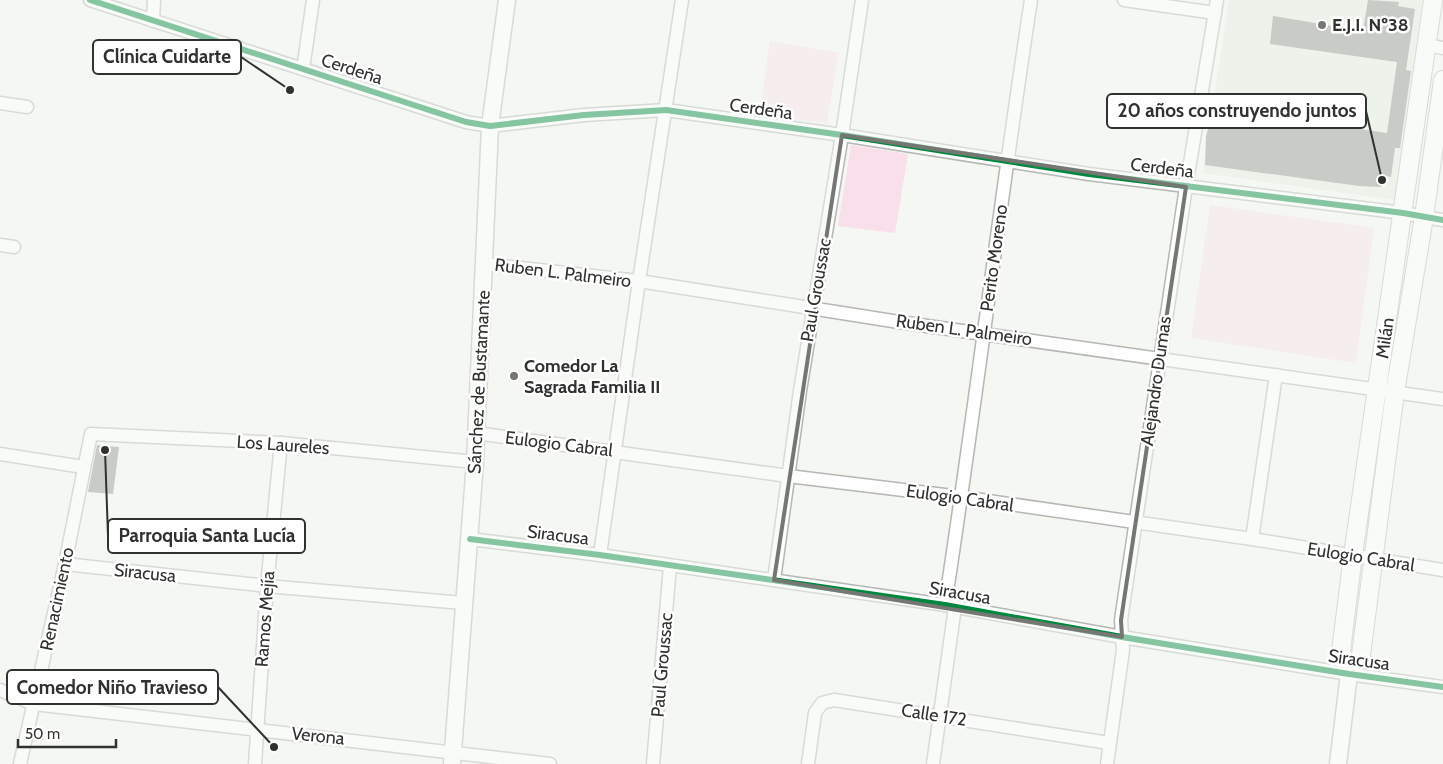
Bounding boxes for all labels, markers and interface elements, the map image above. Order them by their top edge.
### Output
place label: E.J.I. Nº38 [1332,14,1409,36]
marker: E.J.I. Nº38 [1316,19,1328,31]
callout: Clínica Cuidarte [93,40,241,74]
text: Clínica Cuidarte [103,45,231,68]
street label: Cerdeña [318,49,386,89]
street label: Cerdeña [728,94,794,124]
callout: 20 años construyendo juntos [1107,94,1366,128]
text: 20 años construyendo juntos [1117,99,1357,122]
street label: Cerdeña [1129,153,1195,183]
street label: Perito Moreno [976,203,1012,313]
street label: Paul Groussac [796,236,836,344]
street label: Ruben L. Palmeiro [494,254,633,292]
street label: Sánchez de Bustamante [463,290,495,474]
street label: Ruben L. Palmeiro [894,310,1034,350]
street label: Alejandro Dumas [1136,315,1176,447]
street label: Milán [1371,316,1399,360]
place label: Comedor La Sagrada Familia II [524,355,660,398]
marker: Comedor La Sagrada Familia II [508,370,520,382]
street label: Eulogio Cabral [504,426,615,462]
street label: Los Laureles [236,431,330,459]
street label: Eulogio Cabral [905,480,1016,517]
callout: Parroquia Santa Lucía [108,519,305,553]
street label: Siracusa [526,520,591,550]
text: Parroquia Santa Lucía [118,524,296,547]
street label: Eulogio Cabral [1306,538,1417,576]
street label: Renacimiento [35,545,79,653]
street label: Siracusa [113,559,177,587]
street label: Ramos Mejía [251,570,279,668]
street label: Siracusa [927,577,993,609]
street label: Paul Groussac [646,612,678,718]
street label: Siracusa [1327,645,1392,675]
callout: Comedor Niño Travieso [7,670,218,704]
text: Comedor Niño Travieso [16,676,208,699]
street label: Calle 172 [900,699,968,731]
scale bar [18,716,115,748]
street label: Verona [290,722,346,750]
text: 50 m [25,725,60,743]

